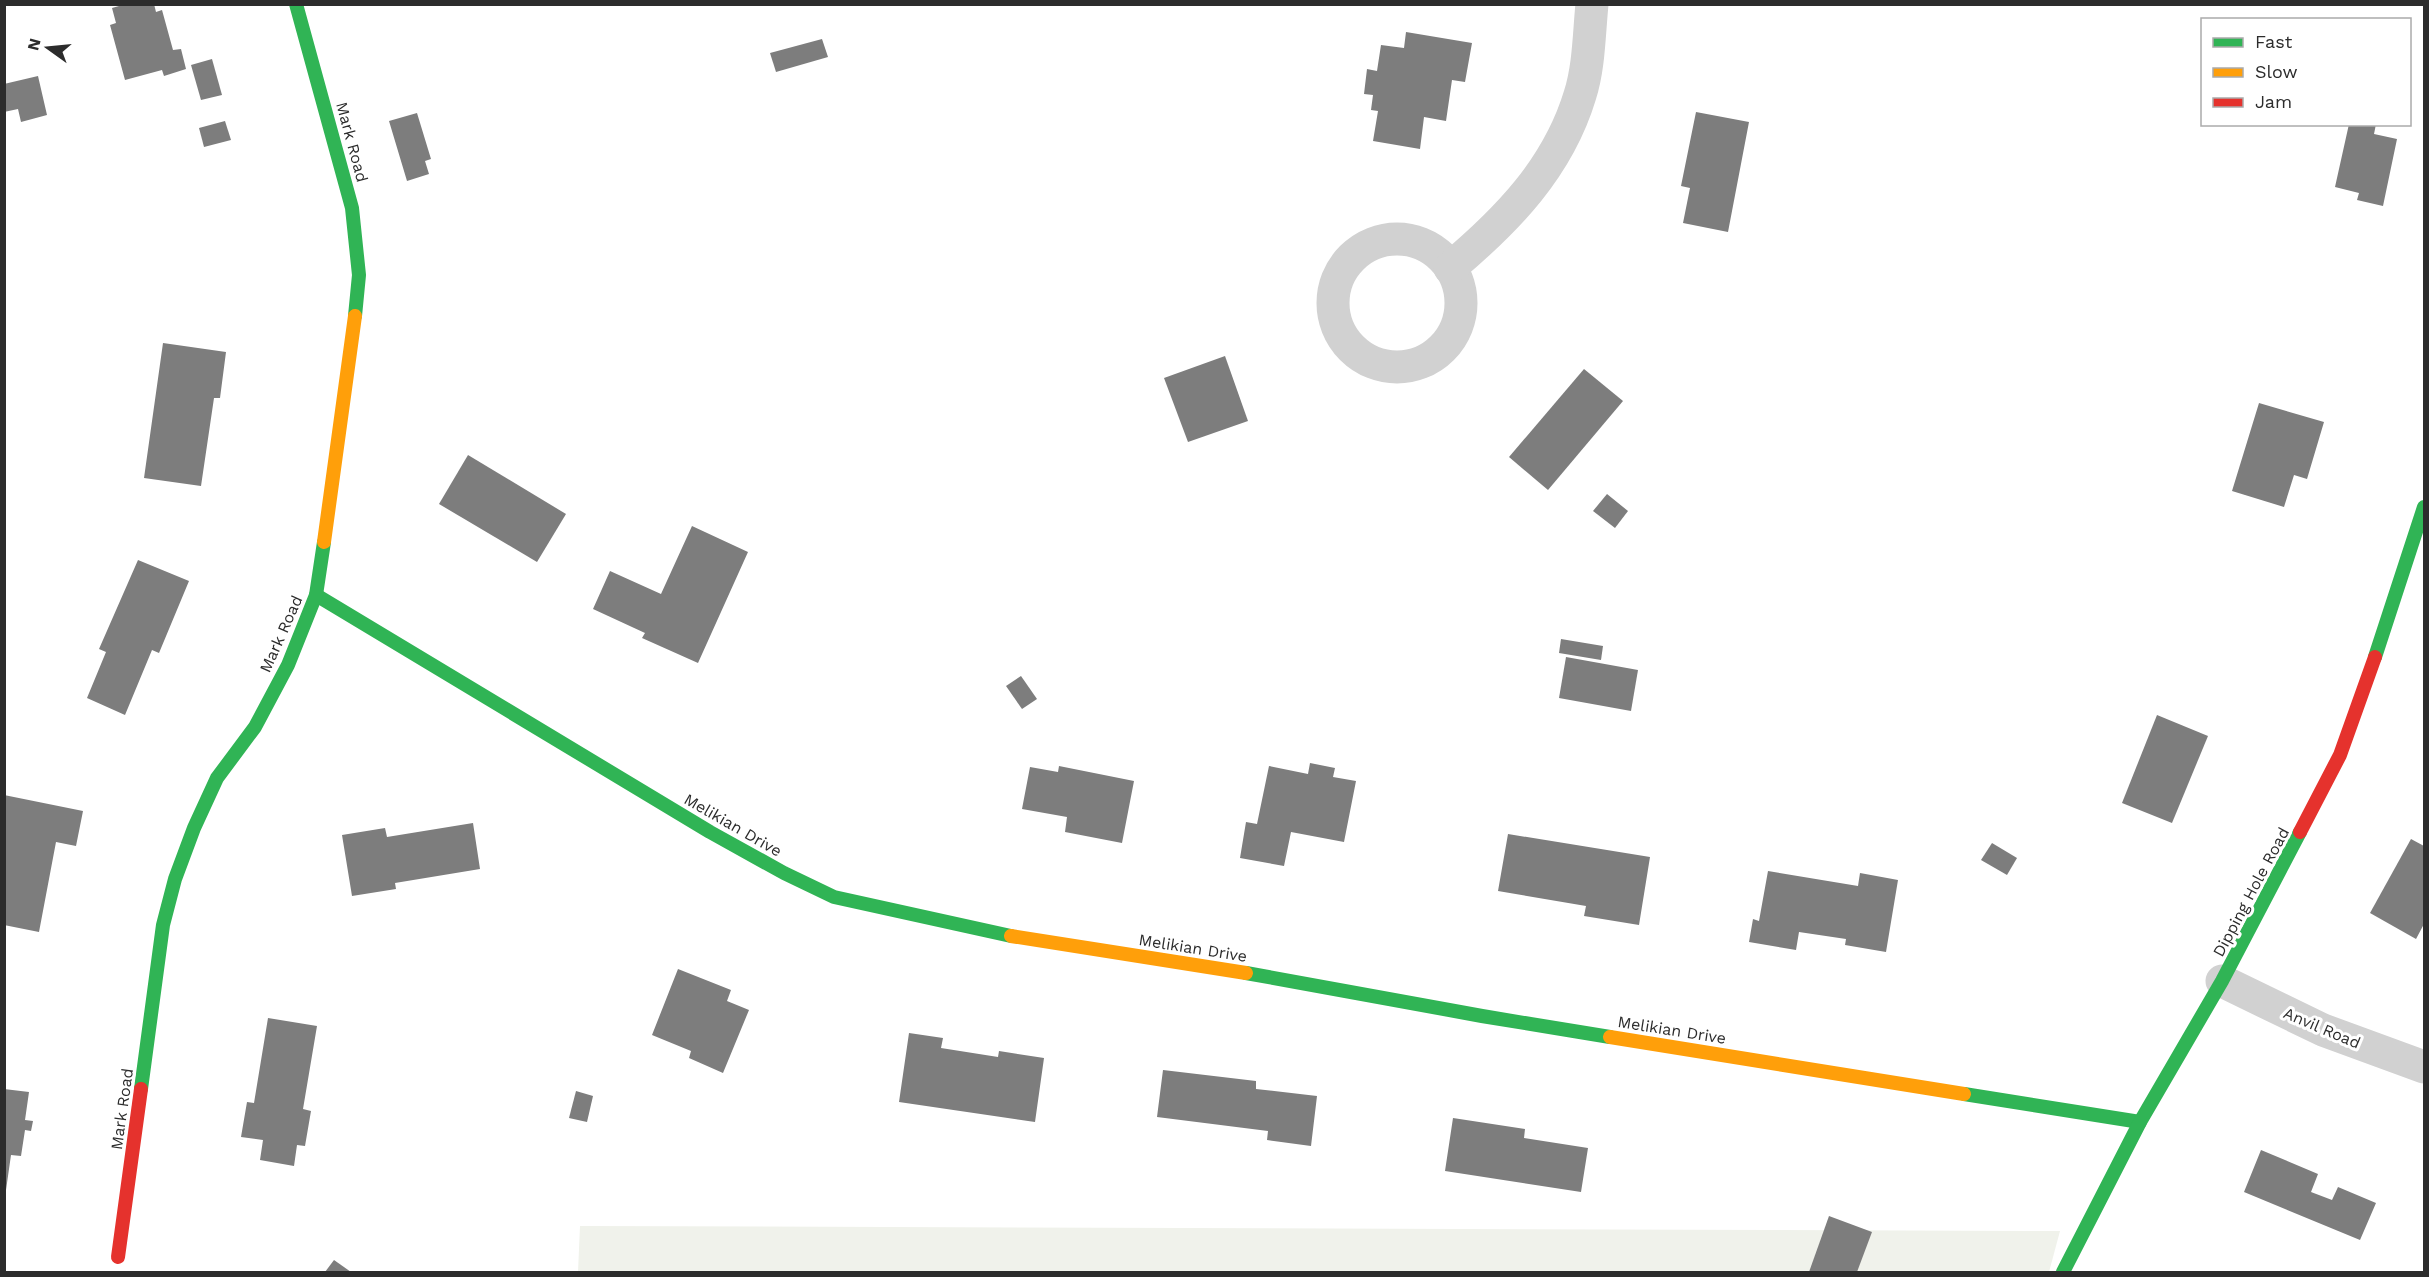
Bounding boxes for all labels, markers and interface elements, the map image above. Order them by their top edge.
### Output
north arrow [18,18,78,78]
legend [2201,18,2411,126]
text: Fast [2255,31,2293,52]
text: N [23,36,45,52]
text: Slow [2255,61,2298,82]
text: Jam [2255,91,2292,112]
street label: Mark Road [332,100,372,184]
street label: Mark Road [256,593,306,675]
street label: Melikian Drive [681,789,785,861]
street label: Dipping Hole Road [2209,824,2293,960]
street label: Melikian Drive [1137,930,1249,966]
street label: Anvil Road [2281,1003,2363,1053]
street label: Melikian Drive [1616,1012,1728,1048]
street label: Mark Road [107,1067,137,1151]

